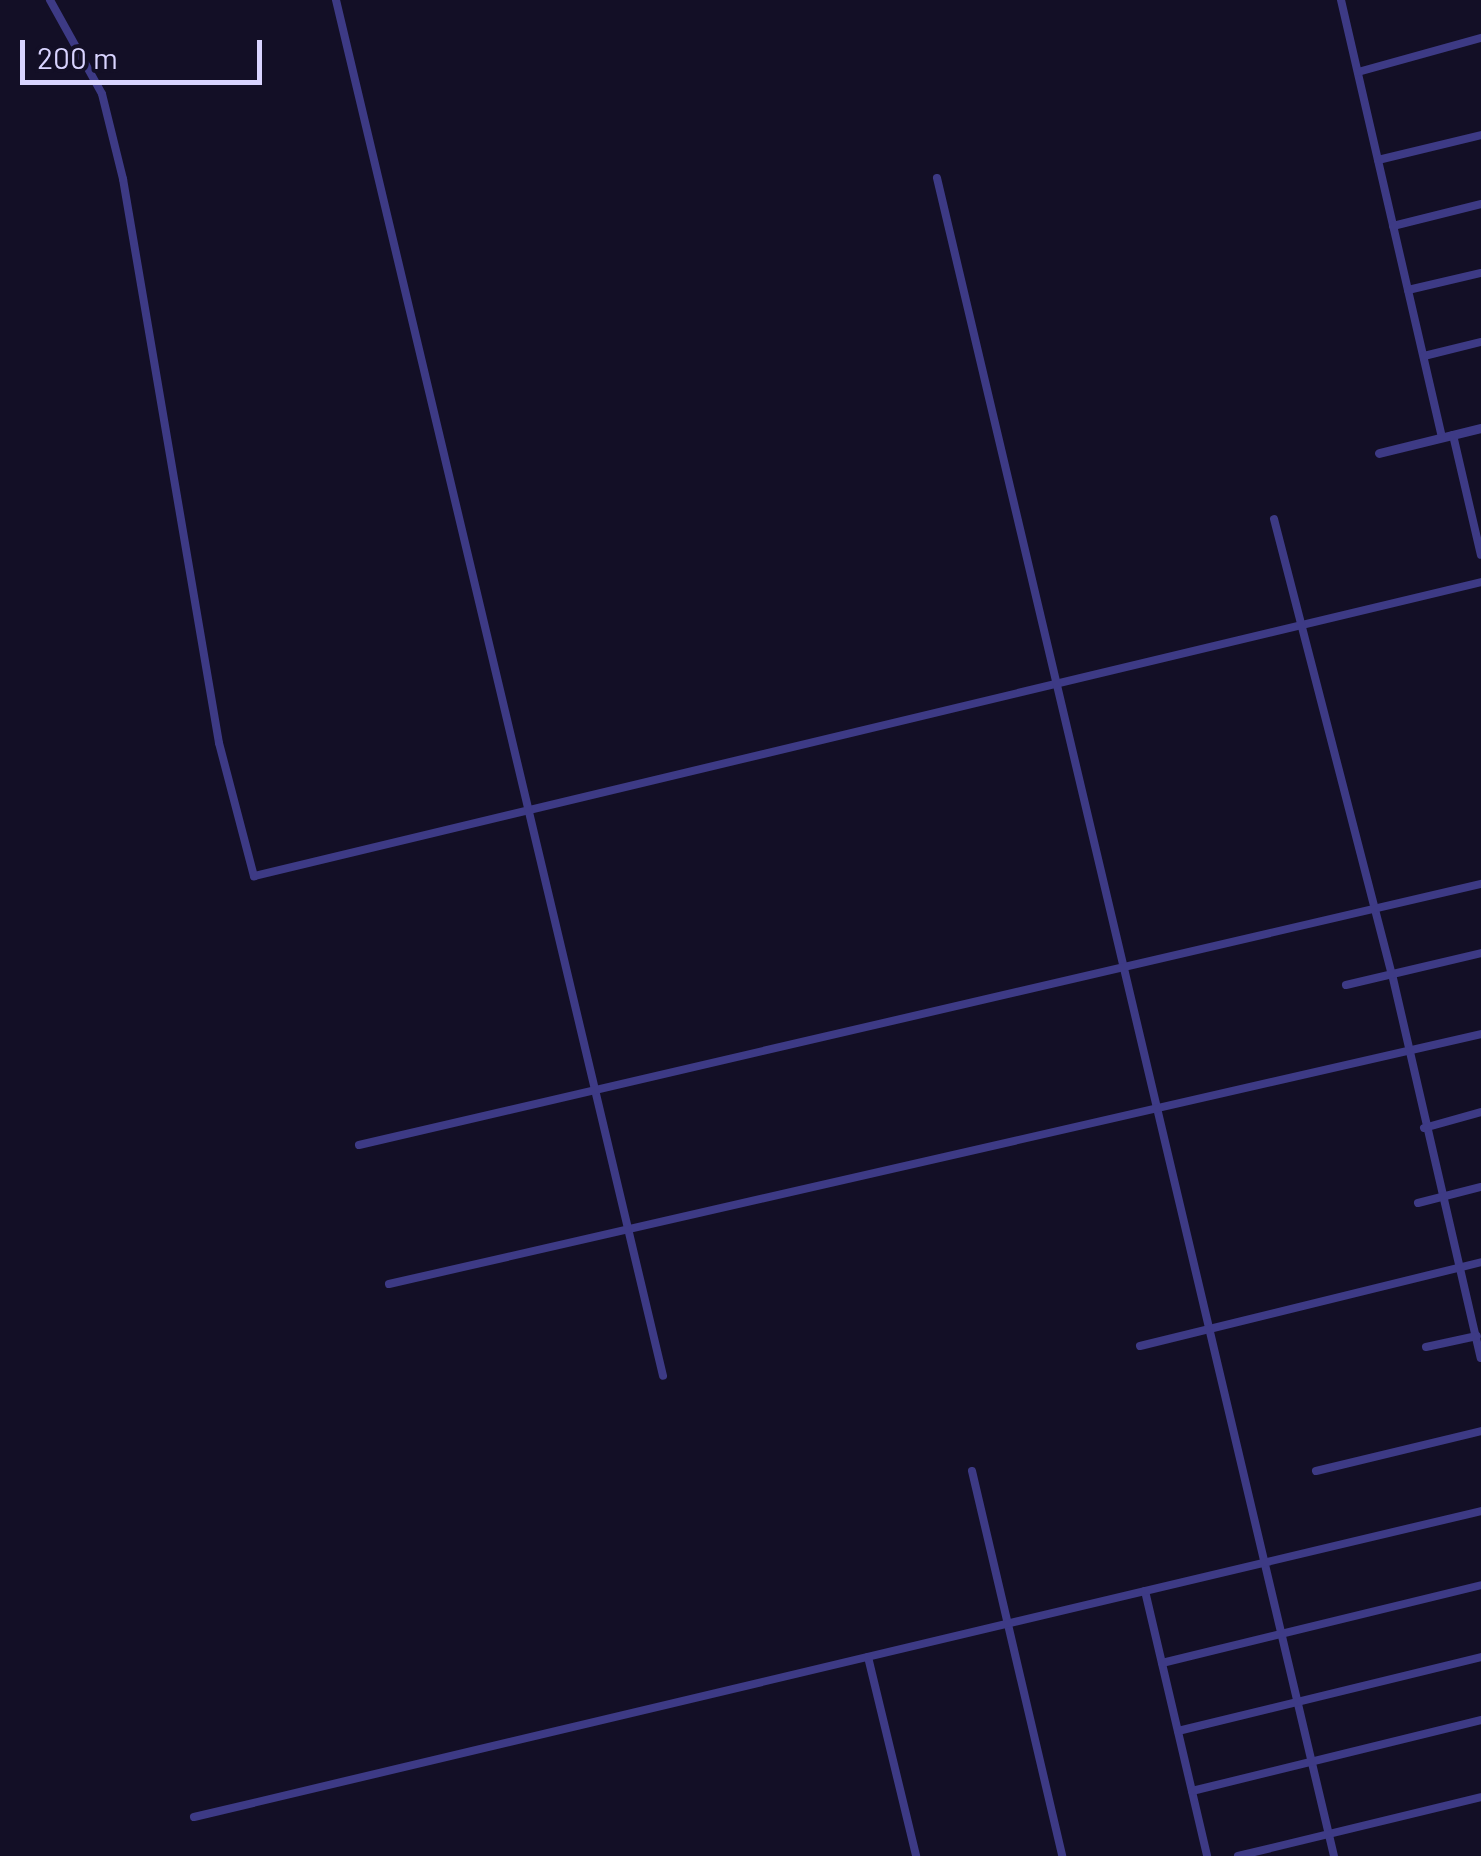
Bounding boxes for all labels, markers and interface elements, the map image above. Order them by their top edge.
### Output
scale bar [25,20,268,82]
text: 200 m [37,39,118,75]

